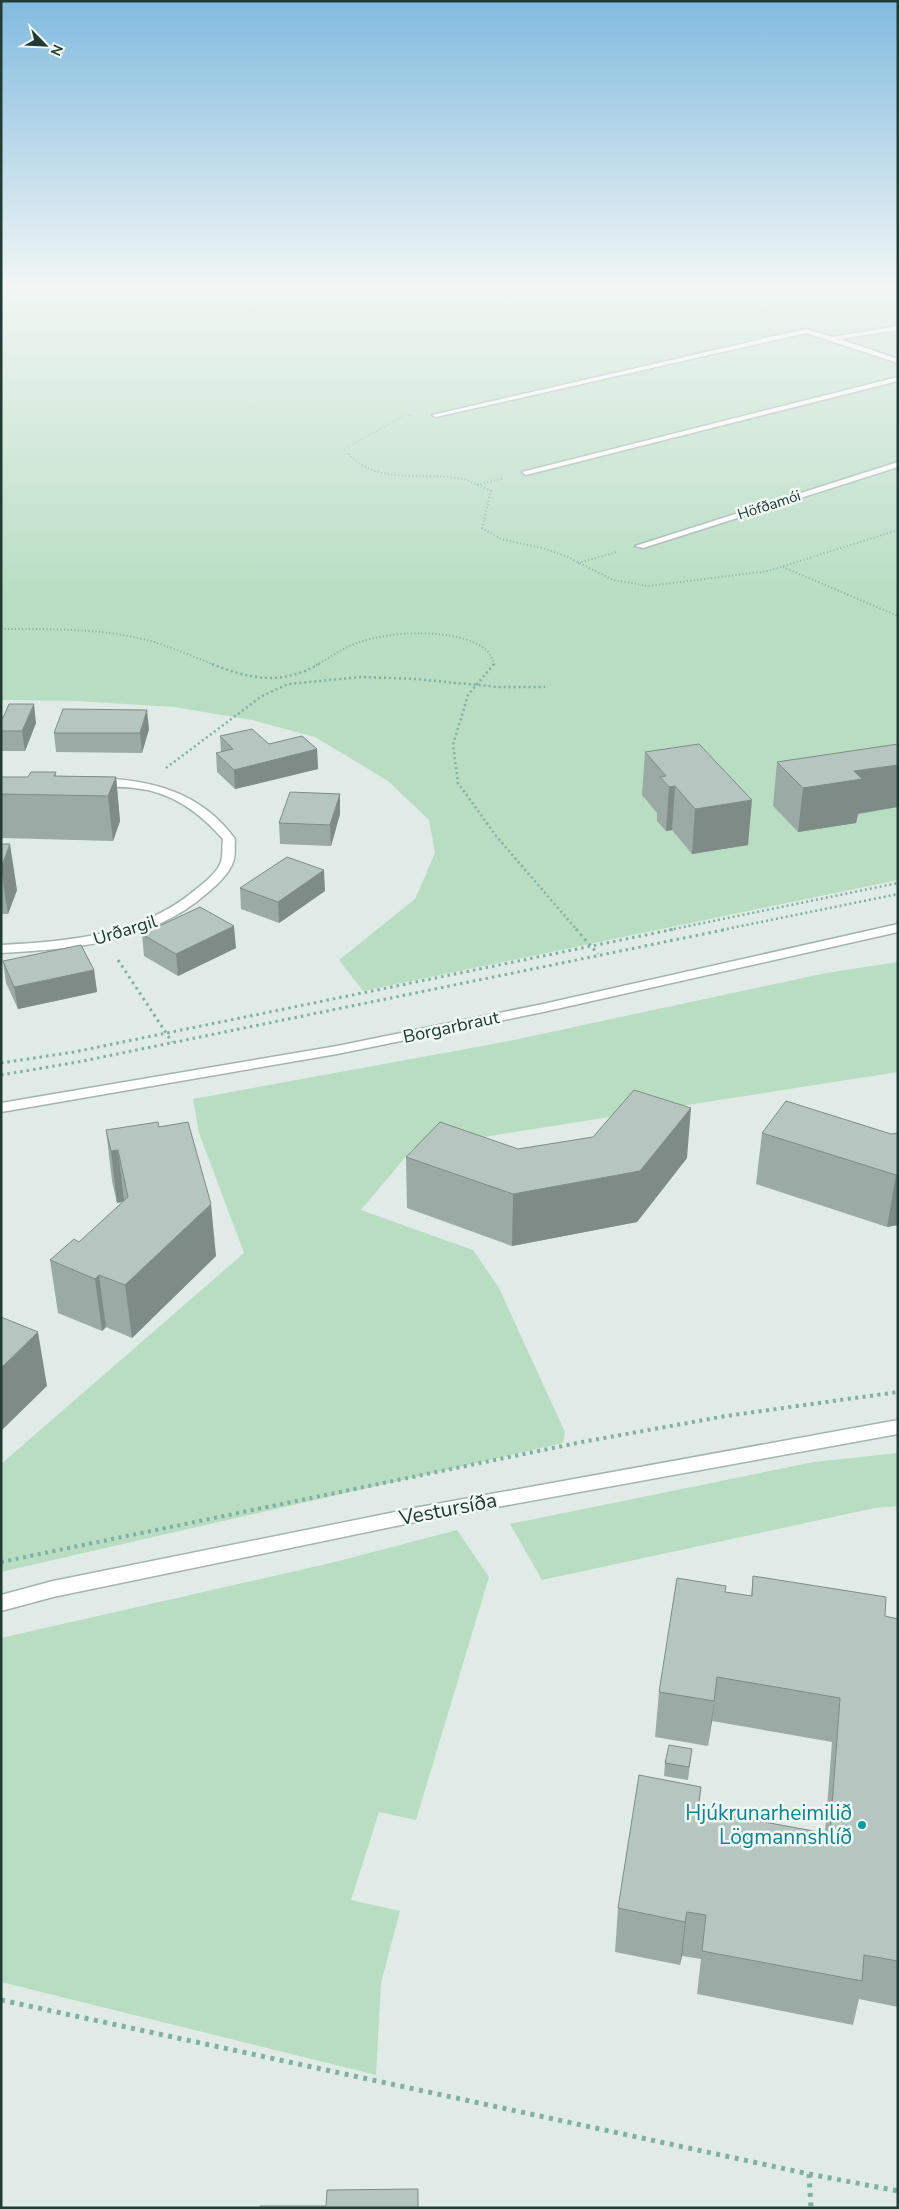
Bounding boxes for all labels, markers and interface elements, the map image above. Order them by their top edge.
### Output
north arrow [20,20,70,70]
text: N [46,41,67,59]
street label: Höfðamói [735,485,803,525]
street label: Urðargil [90,909,160,951]
street label: Borgarbraut [401,1005,502,1049]
street label: Vestursíða [396,1486,499,1532]
place label: Hjúkrunarheimilið Lögmannshlíð [685,1799,852,1851]
marker: Hjúkrunarheimilið Lögmannshlíð [856,1819,868,1831]

